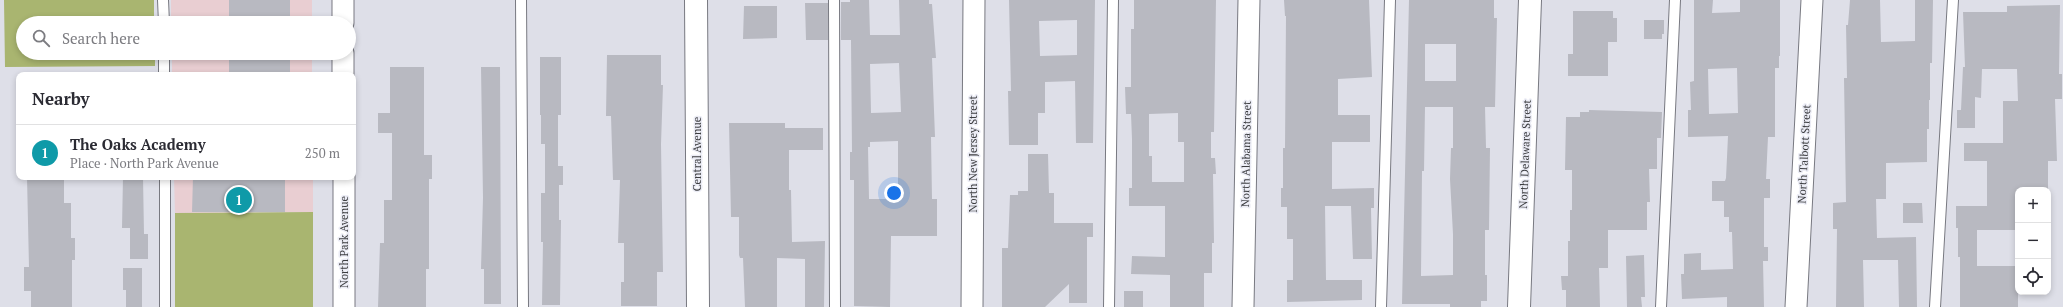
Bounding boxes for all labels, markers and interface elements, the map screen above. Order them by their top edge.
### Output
search box [16,16,356,60]
icon: search [30,27,52,49]
text: Search here [62,28,140,48]
text: Nearby [32,87,90,110]
street label: North New Jersey Street [966,95,980,213]
street label: North Delaware Street [1516,99,1534,209]
street label: North Alabama Street [1238,101,1254,207]
street label: North Talbott Street [1794,104,1814,204]
street label: Central Avenue [690,116,704,191]
text: The Oaks Academy [70,134,206,154]
text: 1 [41,144,49,162]
text: 250 m [305,144,340,162]
text: Place · North Park Avenue [70,154,219,172]
your location [884,183,904,203]
pin: 1 [226,185,252,215]
map controls [2015,187,2051,295]
button: + [2015,187,2051,223]
street label: North Park Avenue [337,196,351,288]
button: − [2015,223,2051,259]
button: locate [2015,259,2051,295]

